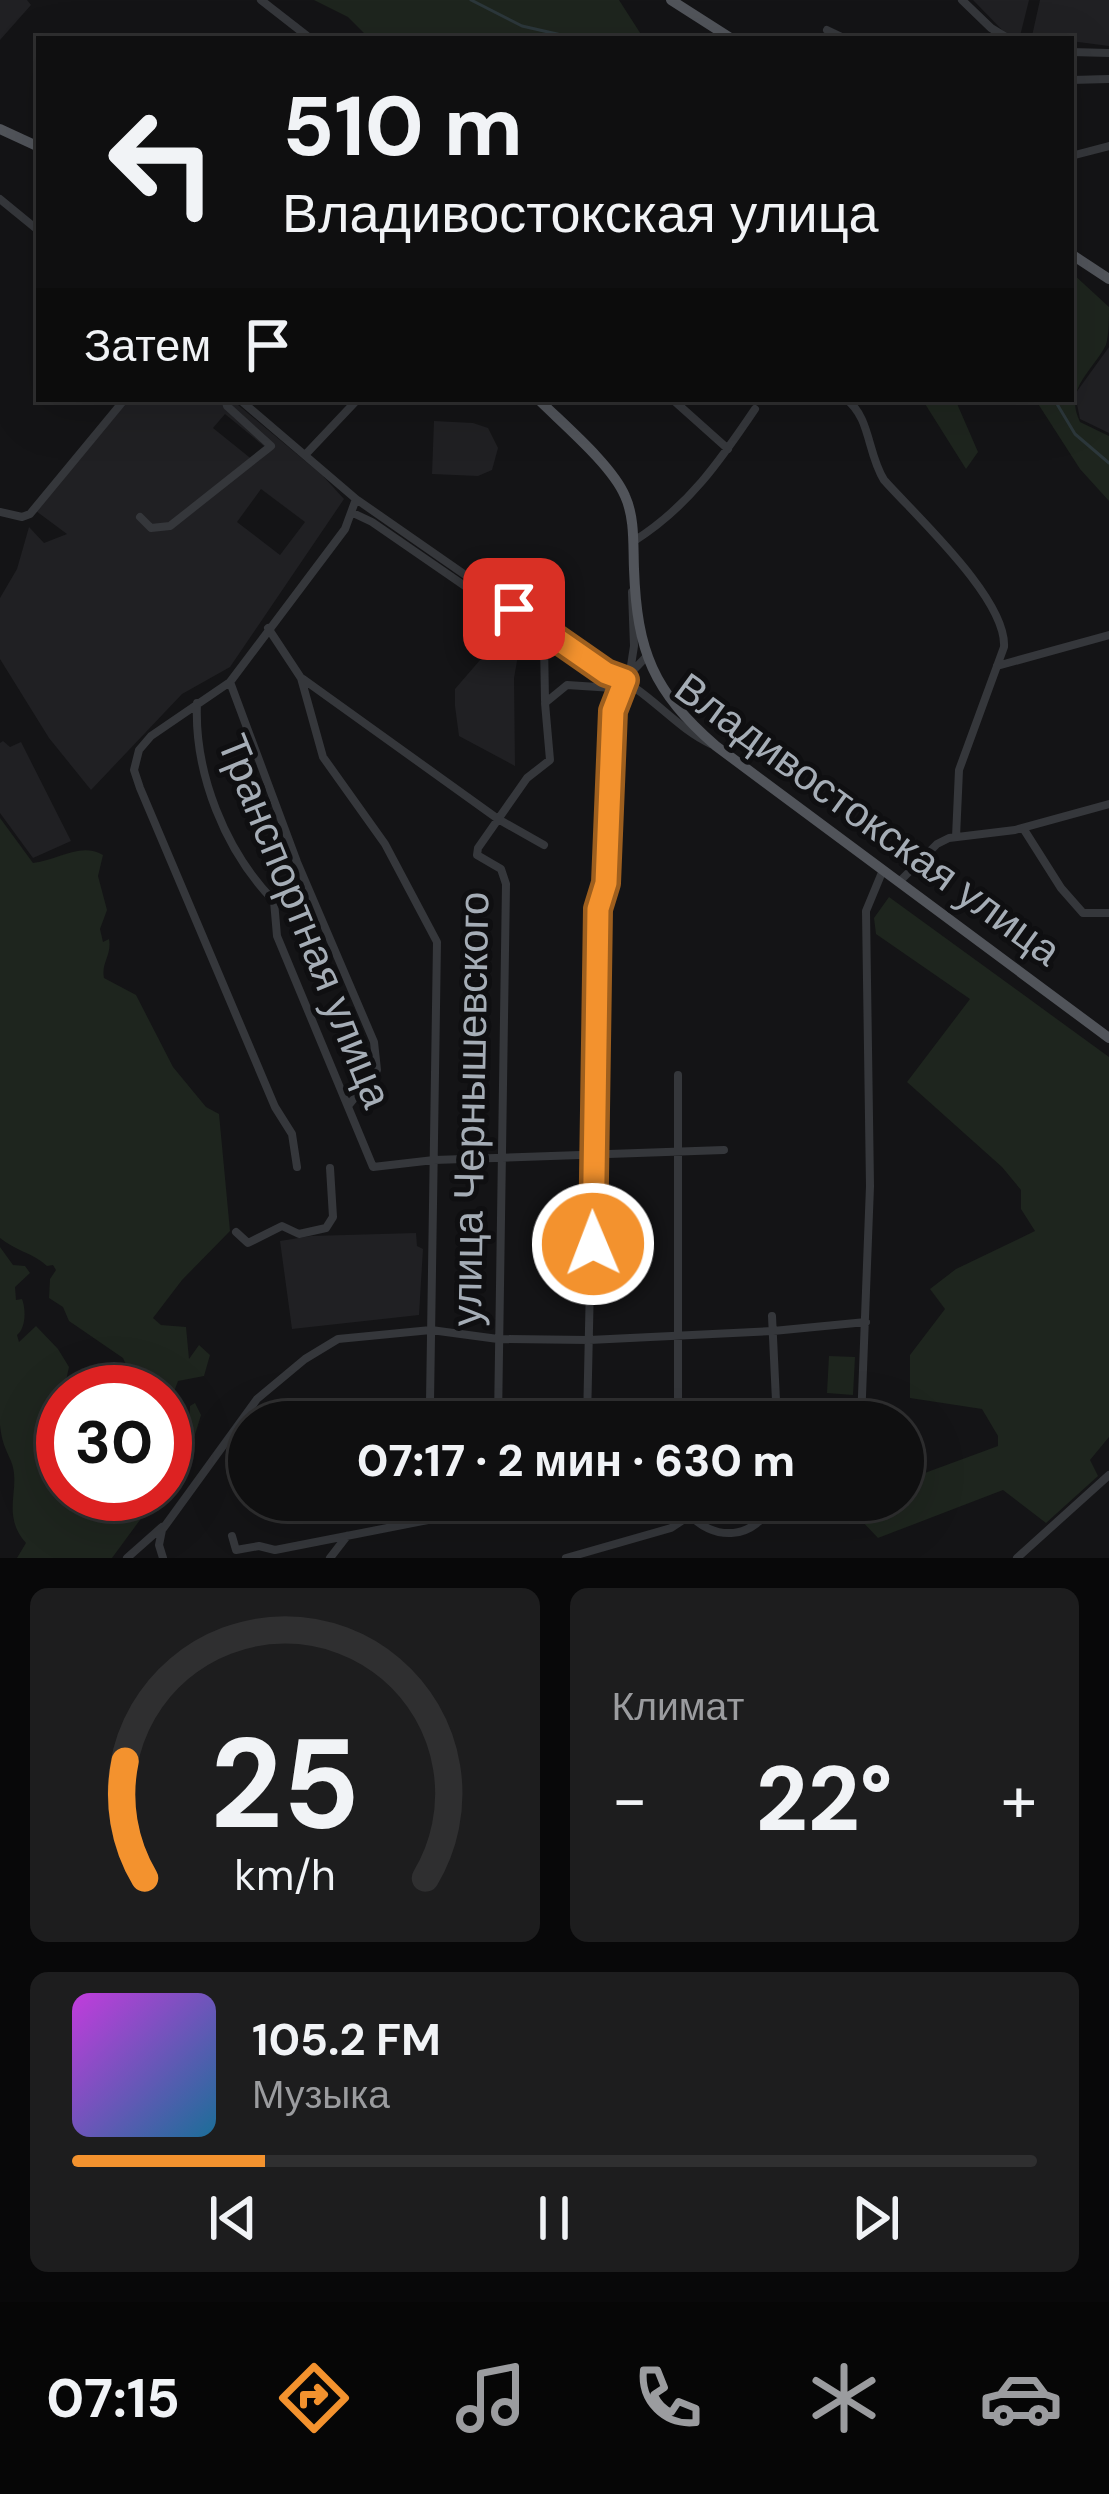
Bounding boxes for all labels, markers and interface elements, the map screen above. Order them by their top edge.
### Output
text: 510 m [282,72,523,181]
icon: left [84,84,240,240]
text: Владивостокская улица [282,178,879,249]
icon: arrive [235,312,301,378]
text: Затем [84,316,211,375]
pin [463,558,565,660]
icon: arrive [481,576,547,642]
street label: Владивостокская улица [664,660,1072,978]
street label: Транспортная улица [205,726,405,1116]
street label: улица Чернышевского [439,891,501,1327]
position arrow [530,1181,656,1307]
speed limit sign: 30 [36,1365,192,1521]
text: 07:17 · 2 мин · 630 m [357,1431,795,1490]
text: Климат [612,1681,744,1732]
text: 25 [210,1703,360,1866]
text: 22° [756,1741,893,1858]
text: − [612,1757,648,1842]
text: + [1001,1757,1037,1842]
text: km/h [234,1847,335,1903]
text: 105.2 FM [252,2010,441,2069]
text: Музыка [252,2069,390,2120]
icon: previous [200,2185,266,2251]
icon: pause [521,2185,587,2251]
icon: next [843,2185,909,2251]
icon: directions [272,2356,356,2440]
icon: music [449,2356,533,2440]
icon: phone [626,2356,710,2440]
icon: climate [802,2356,886,2440]
icon: car [979,2356,1063,2440]
text: 07:15 [46,2363,180,2434]

